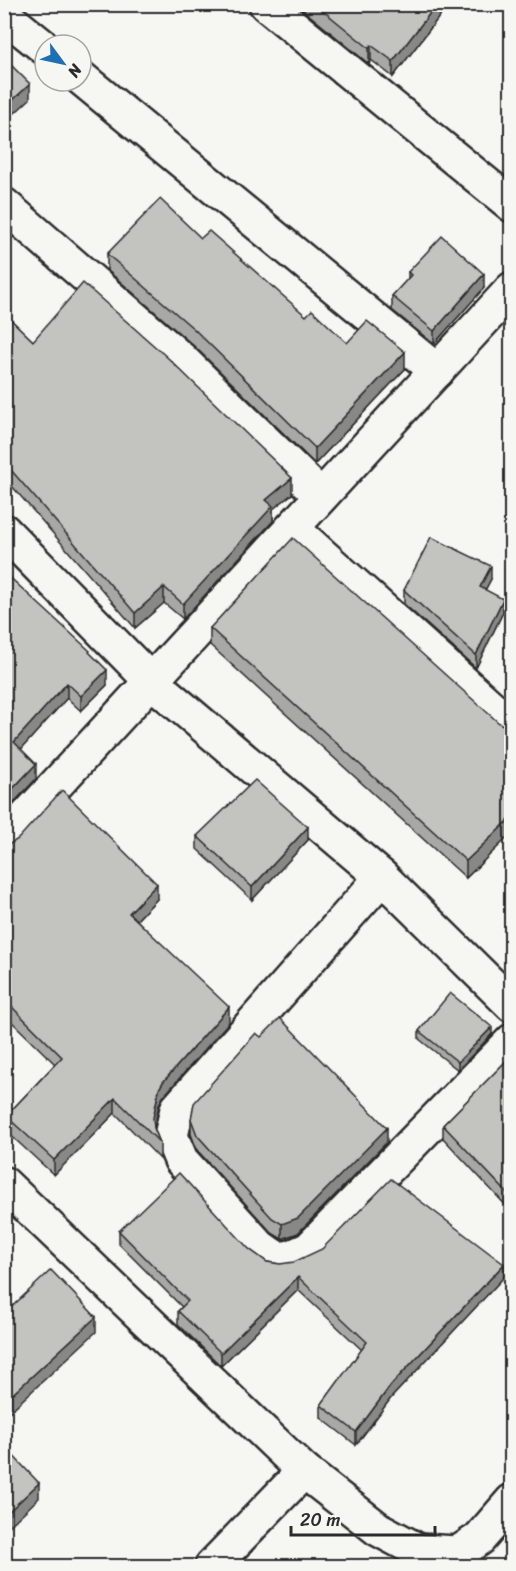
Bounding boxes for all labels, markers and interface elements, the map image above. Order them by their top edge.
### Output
north arrow [33,33,93,93]
text: N [59,58,91,84]
scale bar [291,1499,435,1537]
text: 20 m [300,1504,340,1536]

